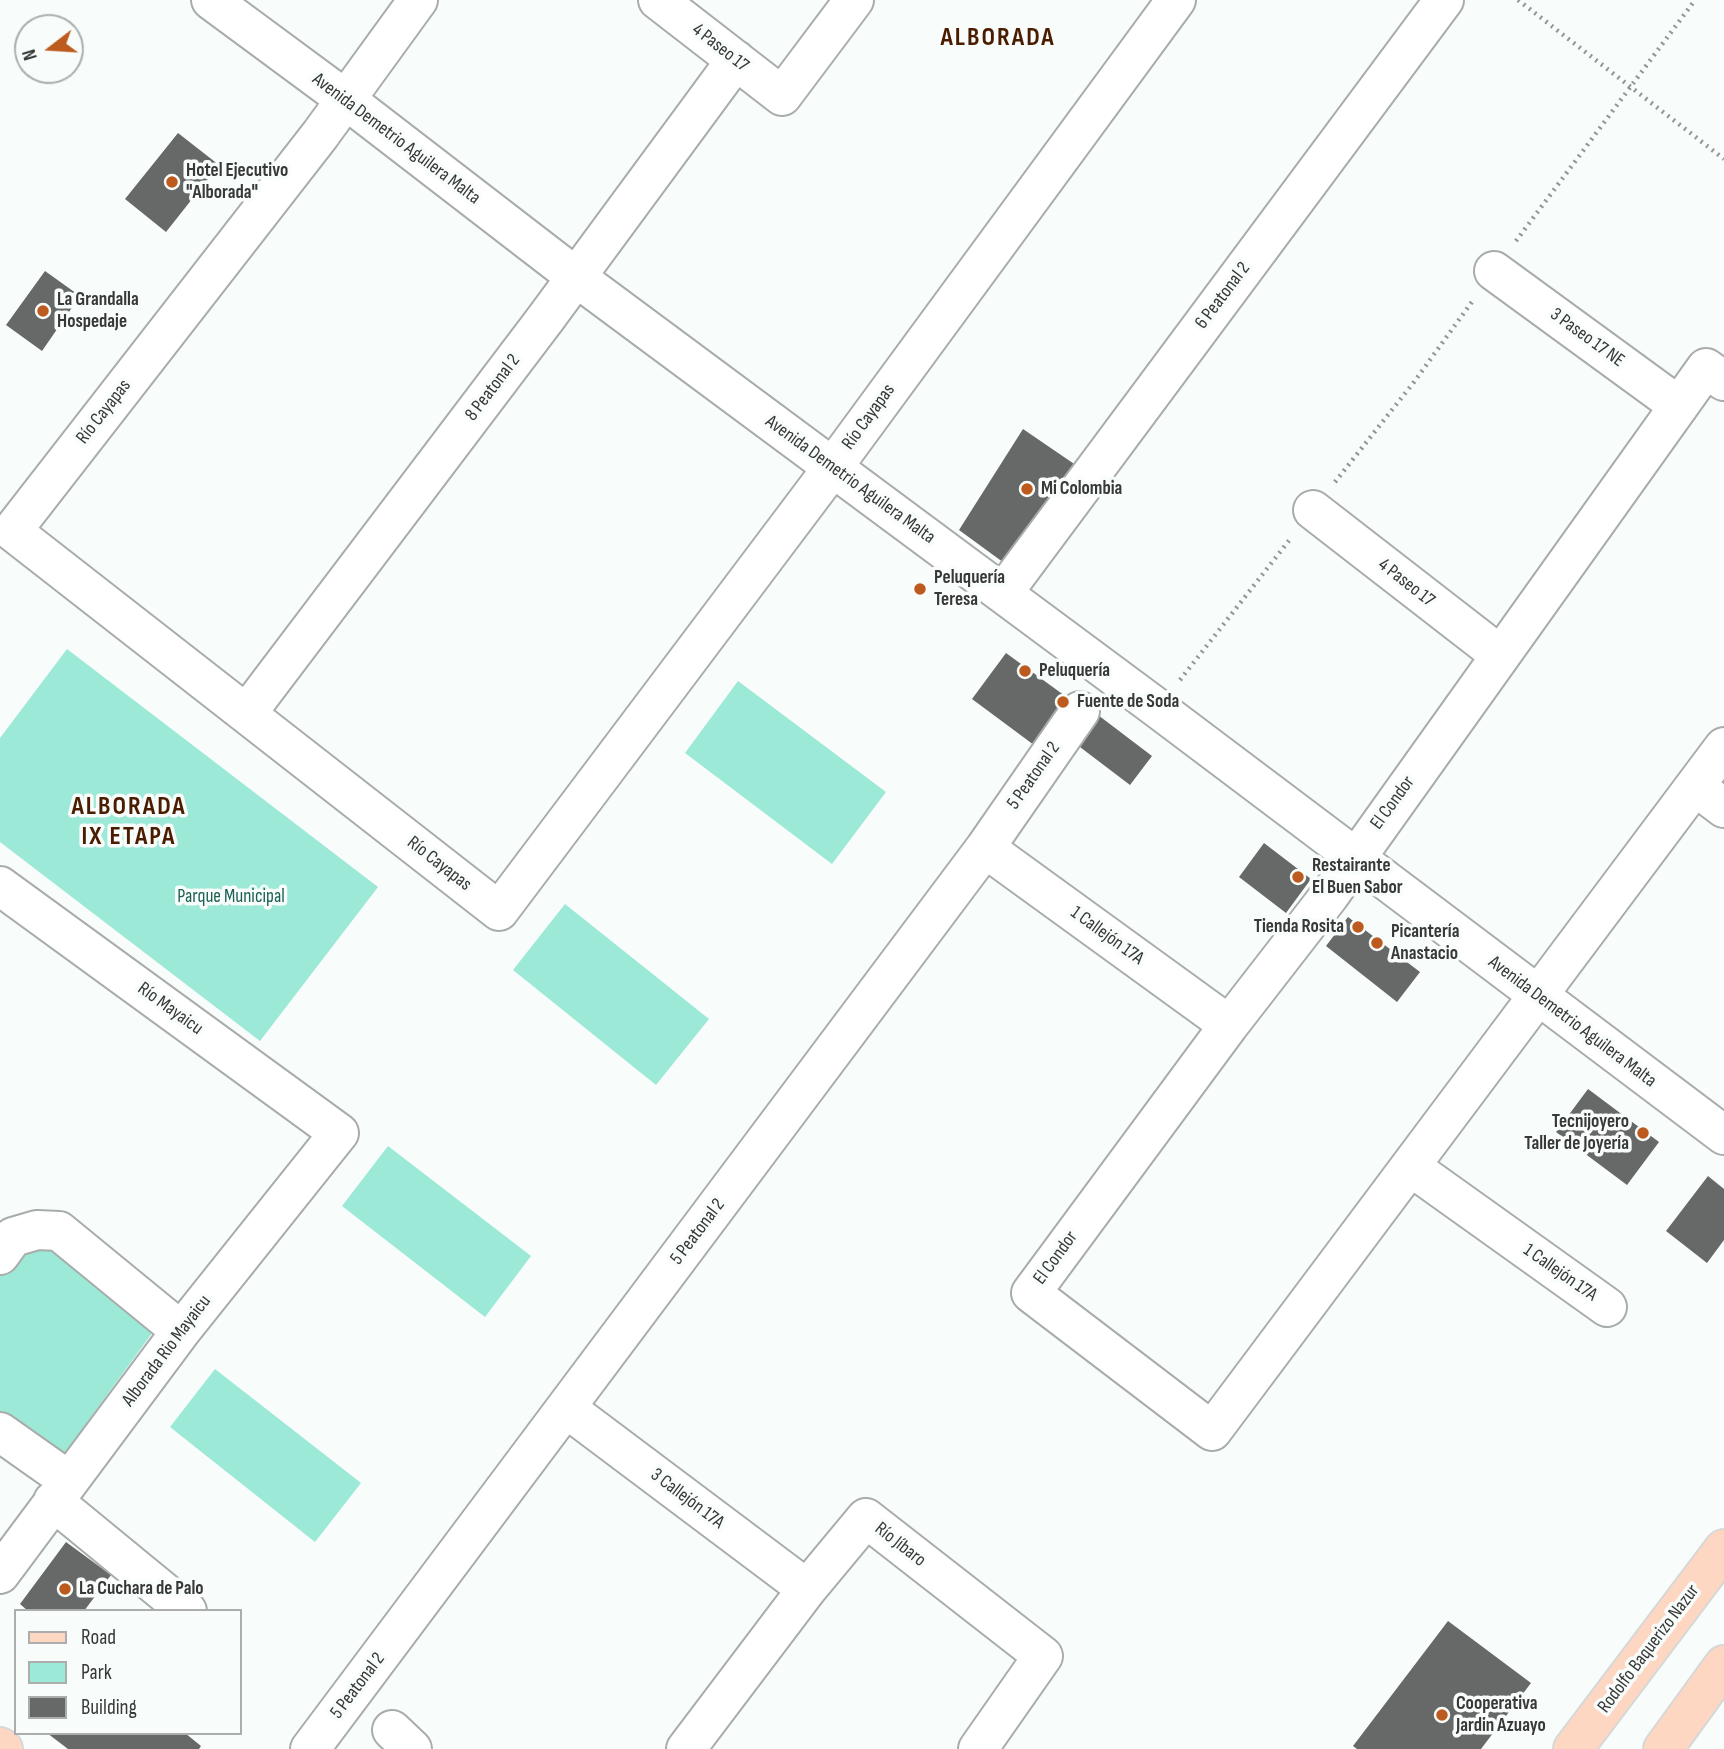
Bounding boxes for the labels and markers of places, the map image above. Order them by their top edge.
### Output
place label: Hotel Ejecutivo "Alborada" [186,160,288,204]
marker: Hotel Ejecutivo "Alborada" [164,174,180,190]
place label: La Grandalla Hospedaje [57,289,139,333]
marker: La Grandalla Hospedaje [35,303,51,319]
place label: Mi Colombia [1041,478,1122,500]
marker: Mi Colombia [1019,481,1035,497]
place label: Peluquería Teresa [934,567,1005,611]
marker: Peluquería Teresa [912,581,928,597]
place label: Peluquería [1039,660,1110,682]
marker: Peluquería [1017,663,1033,679]
place label: Fuente de Soda [1077,691,1179,713]
marker: Fuente de Soda [1055,694,1071,710]
place label: Restairante El Buen Sabor [1312,855,1403,899]
marker: Restairante El Buen Sabor [1290,869,1306,885]
place label: Tienda Rosita [1254,916,1344,938]
marker: Tienda Rosita [1350,919,1366,935]
place label: Picantería Anastacio [1391,921,1459,965]
marker: Picantería Anastacio [1369,935,1385,951]
place label: Tecnijoyero Taller de Joyería [1524,1111,1629,1155]
marker: Tecnijoyero Taller de Joyería [1635,1125,1651,1141]
place label: La Cuchara de Palo [79,1578,204,1600]
marker: La Cuchara de Palo [57,1581,73,1597]
place label: Cooperativa Jardin Azuayo [1456,1693,1546,1737]
marker: Cooperativa Jardin Azuayo [1434,1707,1450,1723]

